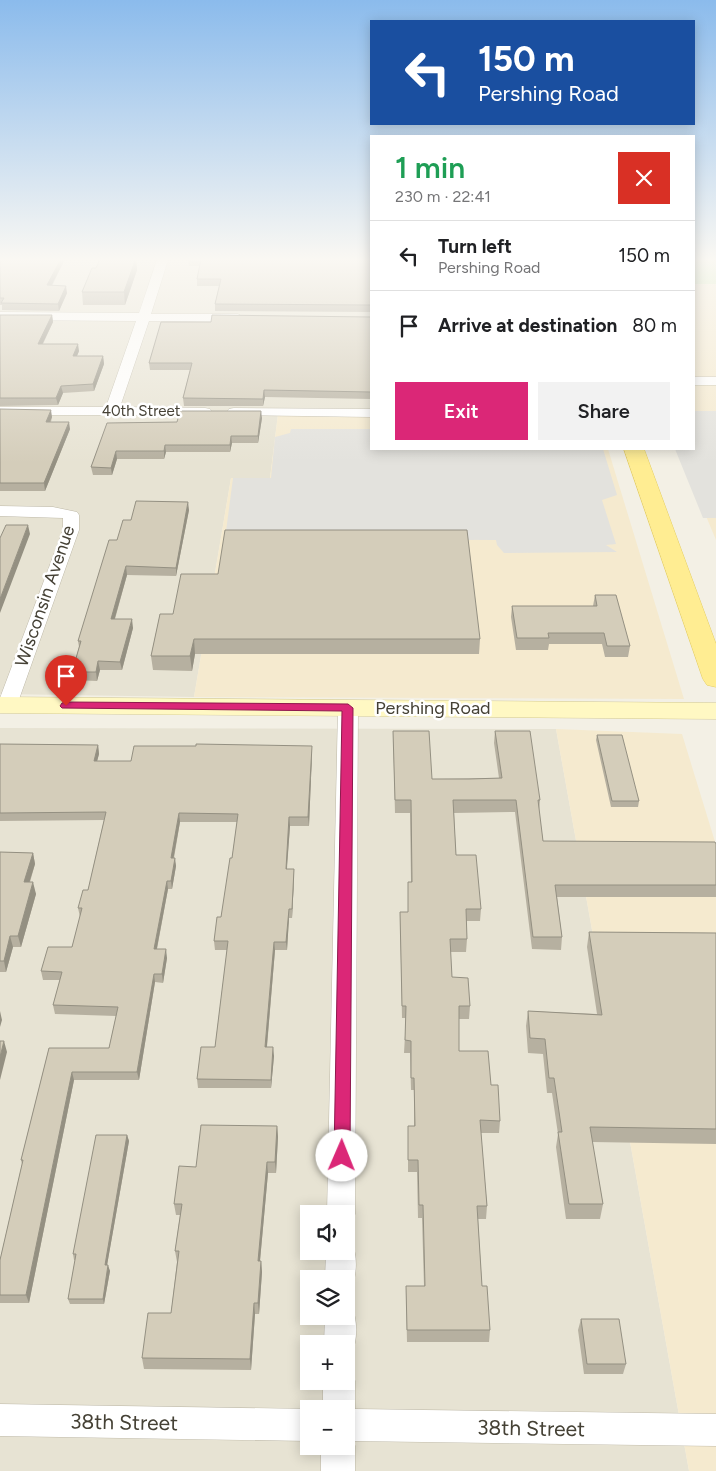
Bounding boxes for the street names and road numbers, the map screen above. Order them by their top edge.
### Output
street label: 40th Street [102,402,181,420]
street label: Wisconsin Avenue [11,522,80,670]
street label: Pershing Road [375,697,491,719]
street label: 38th Street [70,1409,178,1435]
street label: 38th Street [477,1415,585,1441]

